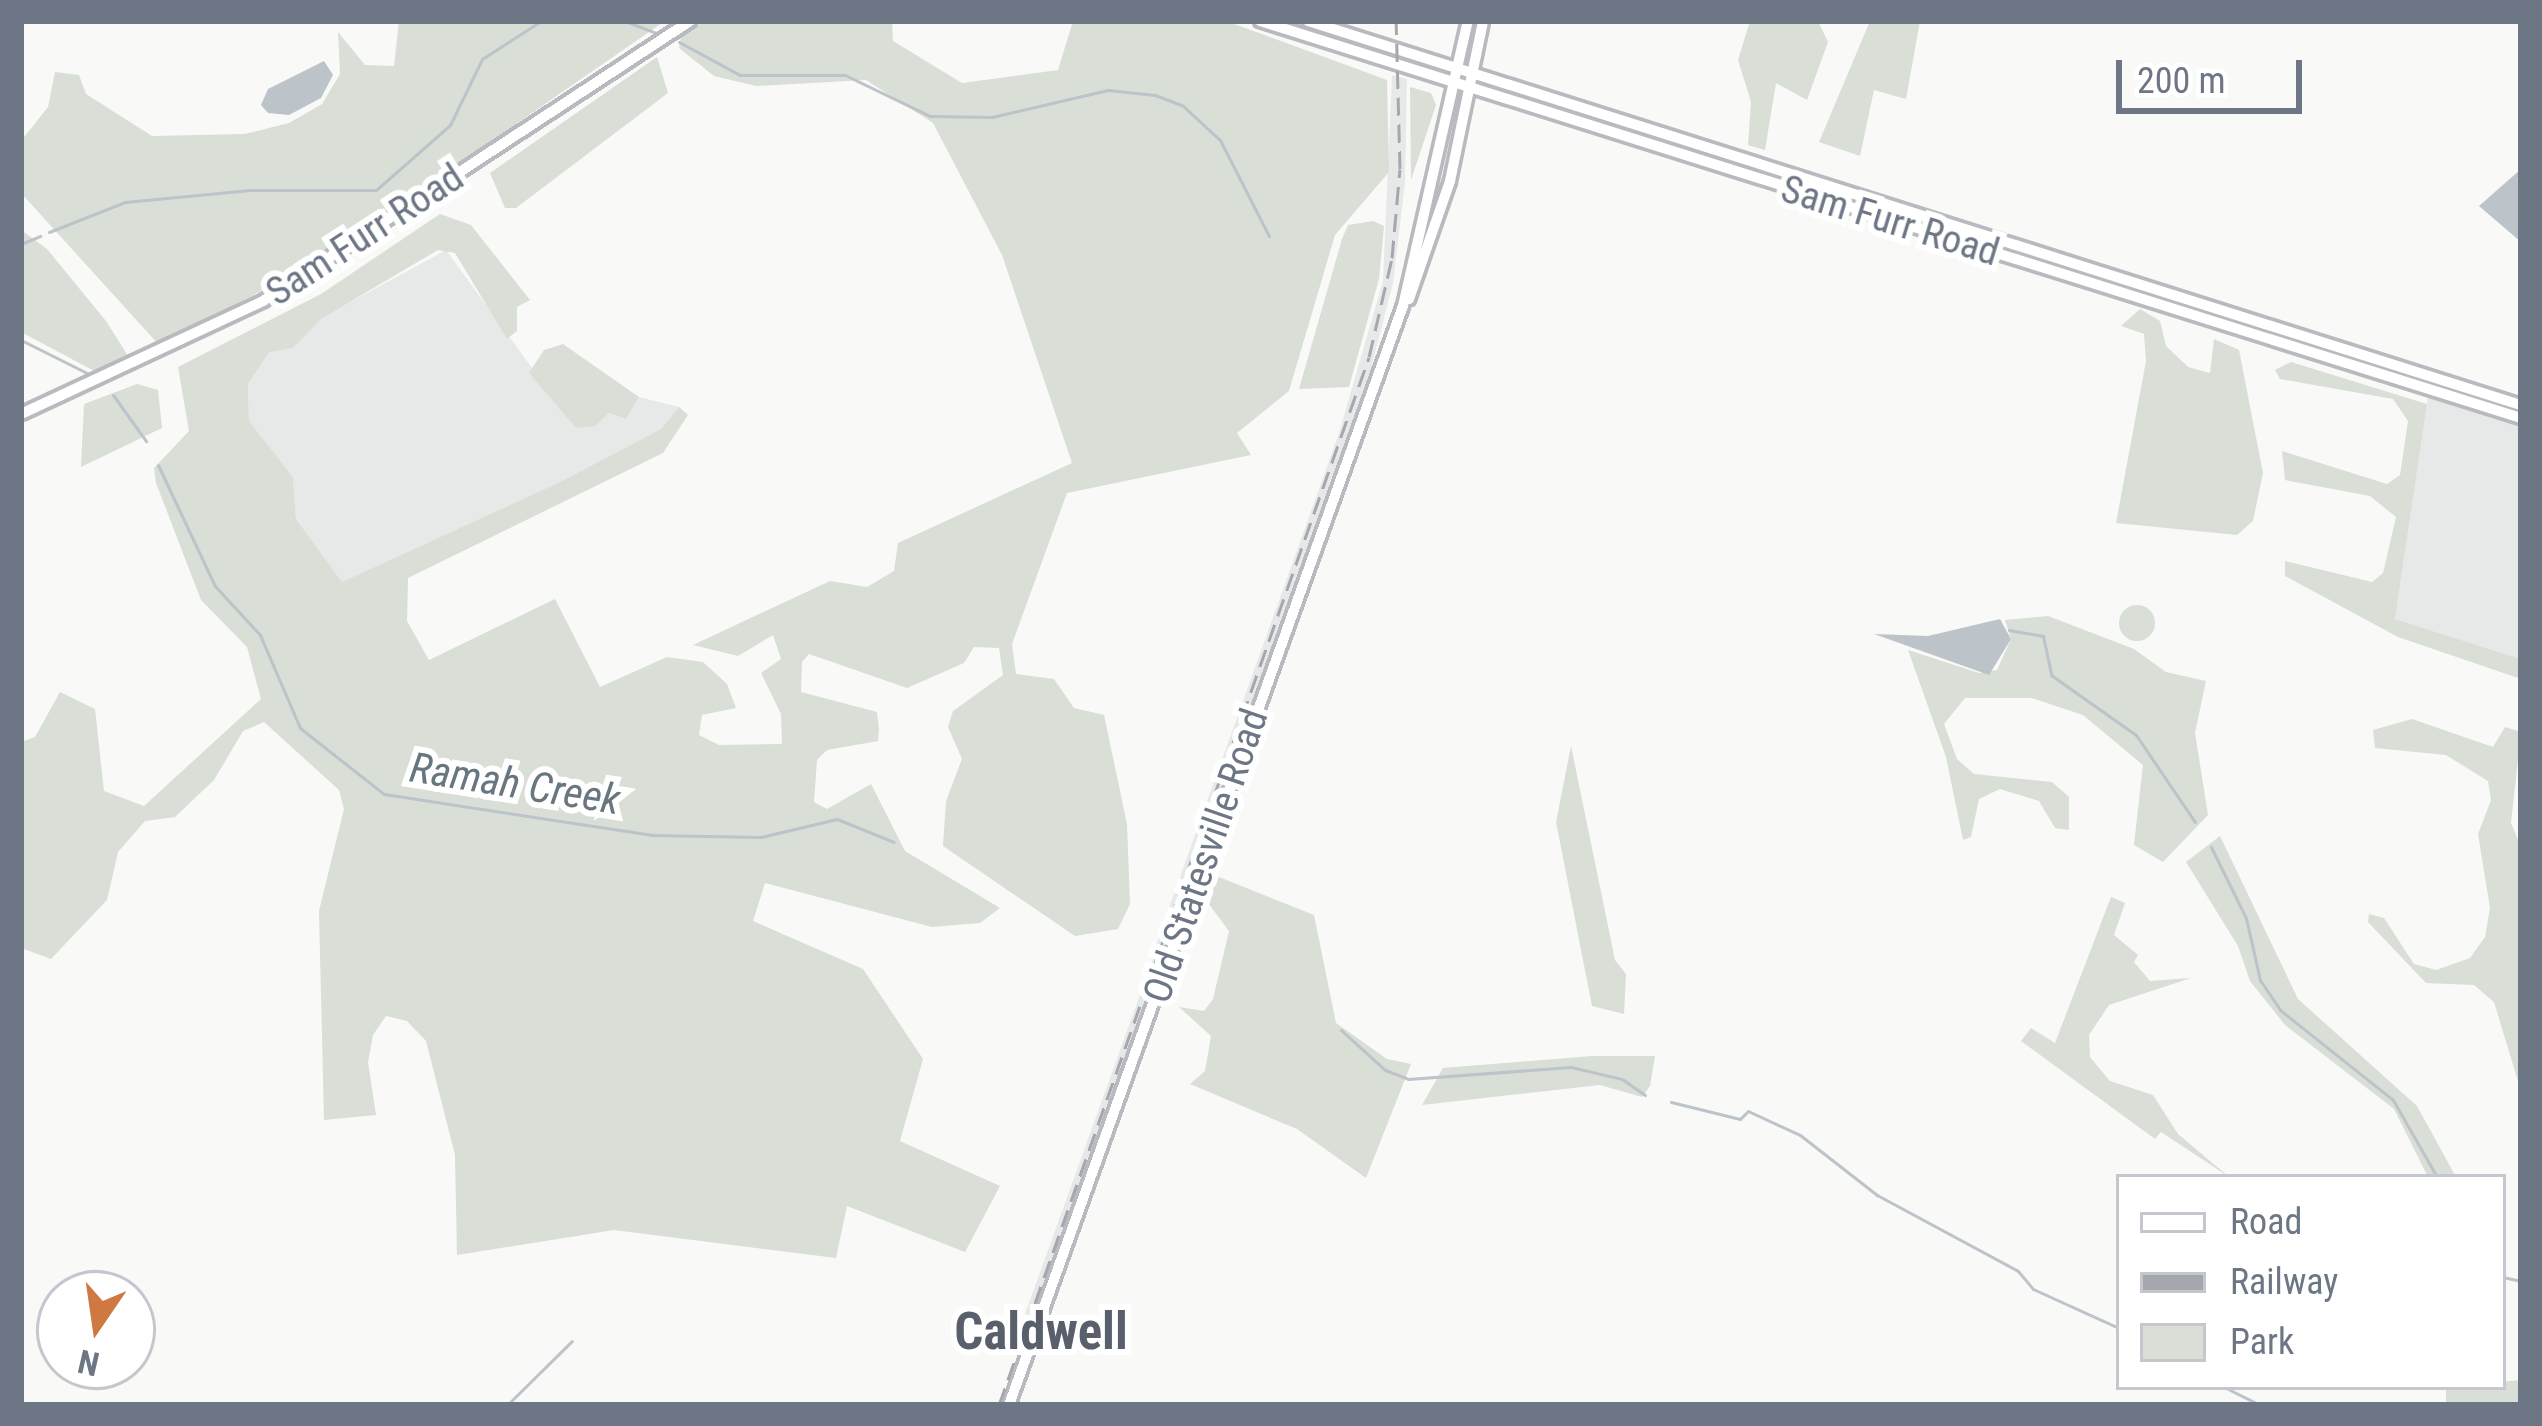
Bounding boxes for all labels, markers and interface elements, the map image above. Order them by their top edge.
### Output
scale bar [2122,36,2308,110]
text: 200 m [2137,60,2226,102]
street label: Sam Furr Road [258,154,472,316]
street label: Sam Furr Road [1775,166,2005,276]
street label: Old Statesville Road [1134,703,1278,1009]
water label: Ramah Creek [406,743,624,825]
legend [2116,1174,2506,1390]
text: Road [2230,1201,2302,1243]
text: Railway [2230,1261,2338,1303]
north arrow [36,1270,156,1390]
district label: Caldwell [954,1301,1128,1363]
text: Park [2230,1321,2294,1363]
text: N [74,1341,103,1384]

